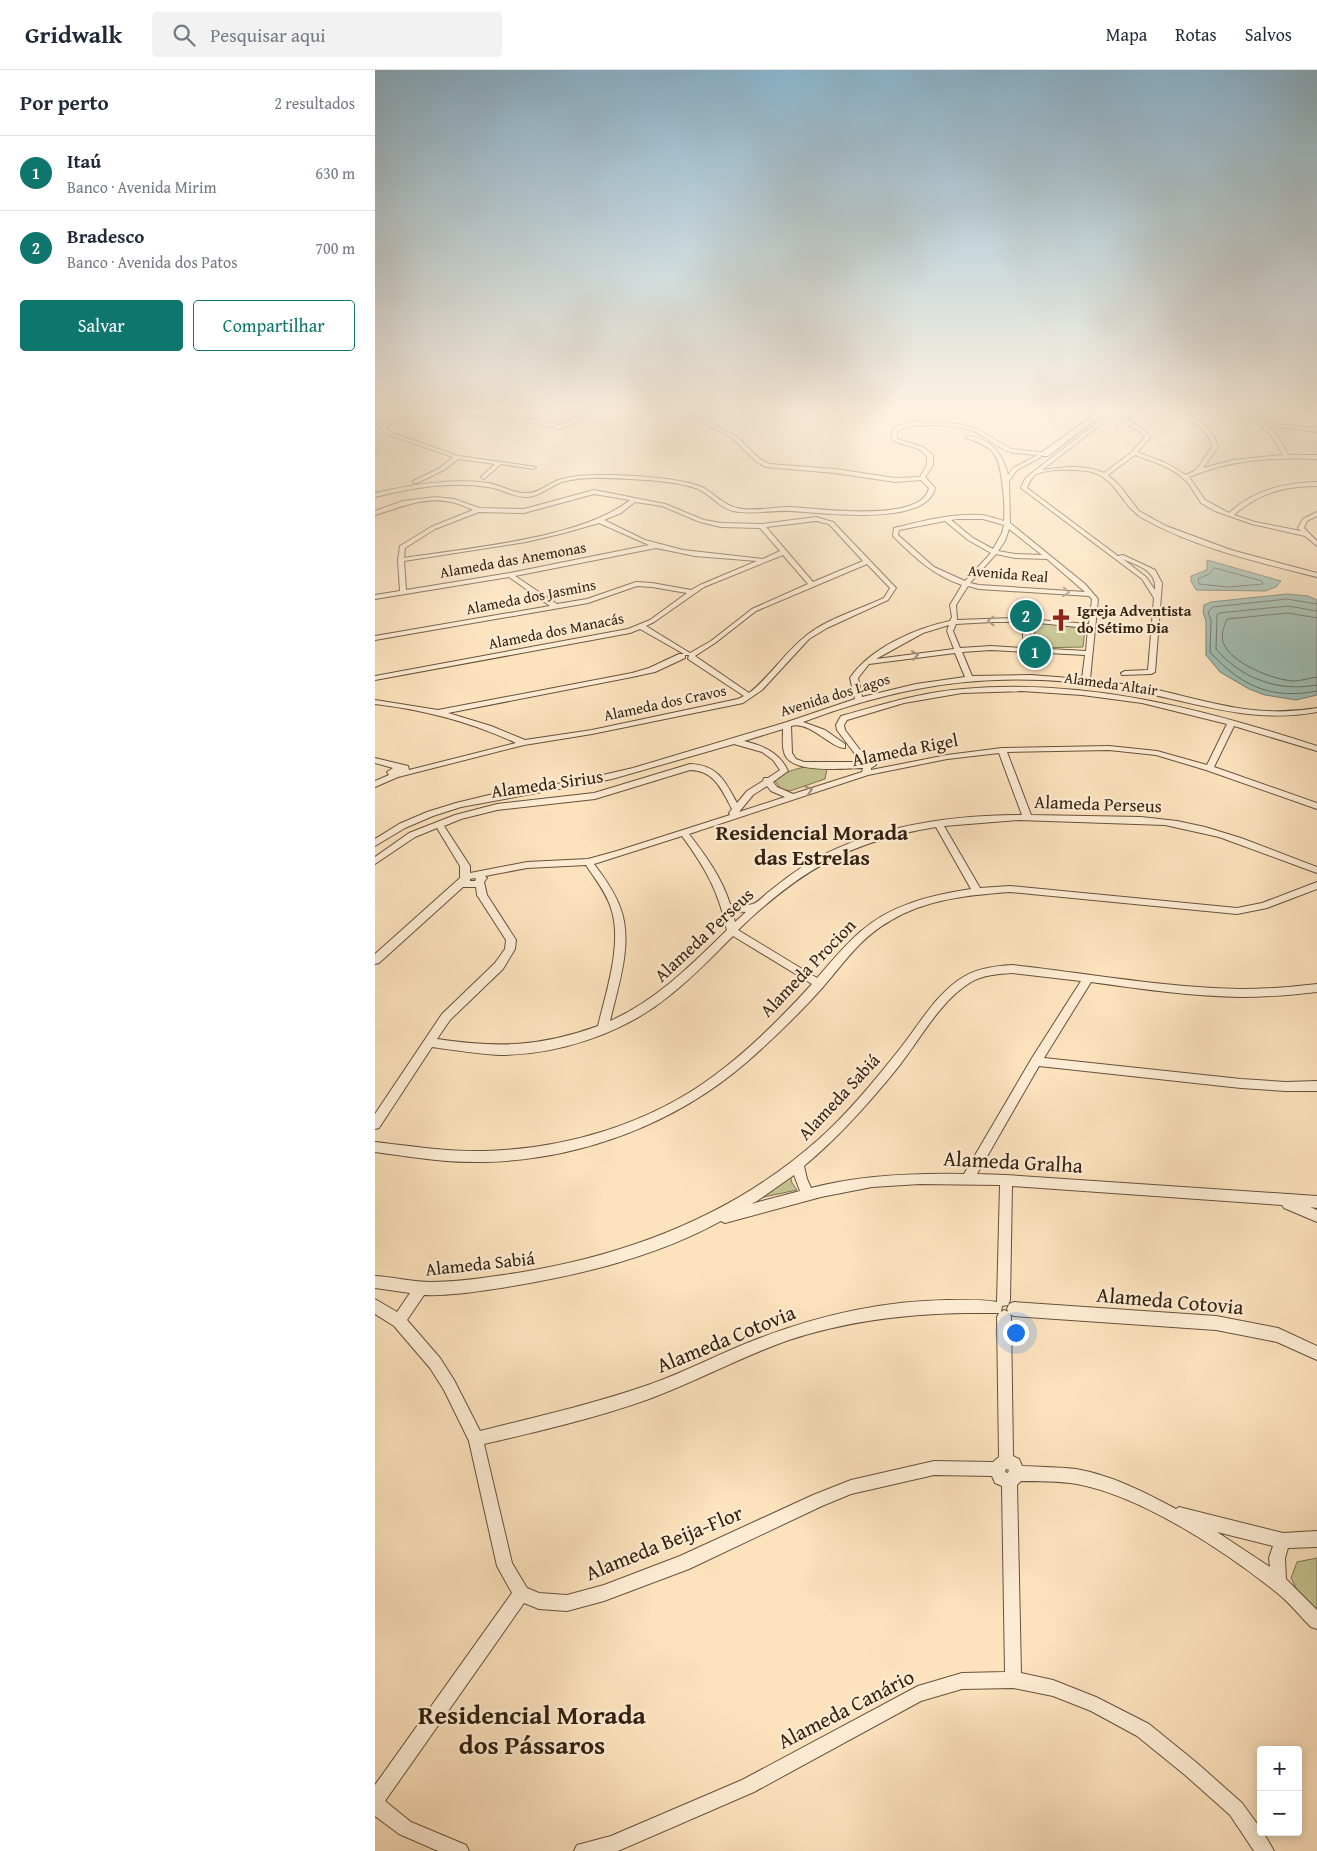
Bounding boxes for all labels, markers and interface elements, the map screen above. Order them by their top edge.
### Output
search box [152,12,502,57]
text: Gridwalk [25,17,122,52]
icon: search [170,21,198,49]
text: Pesquisar aqui [210,21,326,49]
text: Mapa [1106,21,1147,48]
text: Rotas [1175,21,1217,48]
text: Salvos [1245,21,1292,48]
text: Por perto [20,87,109,118]
text: 2 resultados [274,91,355,115]
text: Itaú [67,147,101,175]
text: 1 [32,161,40,185]
text: 630 m [315,161,355,185]
text: Banco · Avenida Mirim [67,175,216,199]
text: Bradesco [67,222,144,250]
text: 2 [32,236,40,260]
text: 700 m [315,236,355,260]
text: Banco · Avenida dos Patos [67,250,238,274]
button: Salvar [20,300,183,351]
button: Compartilhar [193,300,355,351]
street label: Alameda das Anemonas [438,536,588,583]
street label: Avenida Real [967,560,1049,587]
street label: Alameda dos Jasmins [464,574,598,619]
one-way arrow [1063,586,1071,597]
pin: 2 [1010,597,1042,635]
place label: Igreja Adventista do Sétimo Dia [1077,600,1192,638]
street label: Alameda dos Manacás [486,607,625,654]
church icon: Igreja Adventista do Sétimo Dia [1048,607,1074,633]
one-way arrow [987,616,995,626]
pin: 1 [1019,633,1051,671]
one-way arrow [911,650,919,661]
street label: Alameda Altair [1063,667,1159,700]
street label: Avenida dos Lagos [777,668,892,721]
street label: Alameda dos Cravos [602,679,728,726]
street label: Alameda Rigel [850,726,960,773]
street label: Alameda Sirius [489,762,605,805]
one-way arrow [804,786,812,796]
street label: Alameda Perseus [1034,788,1162,819]
district label: Residencial Morada das Estrelas [716,816,909,873]
street label: Alameda Perseus [648,881,760,988]
street label: Alameda Procion [753,912,862,1023]
street label: Alameda Sabiá [791,1047,886,1146]
street label: Alameda Gralha [942,1142,1084,1181]
street label: Alameda Sabiá [424,1244,536,1283]
street label: Alameda Cotovia [1095,1279,1245,1322]
street label: Alameda Cotovia [652,1297,800,1381]
your location [1003,1320,1029,1346]
street label: Alameda Beija-Flor [580,1497,747,1588]
street label: Alameda Canário [772,1661,919,1756]
district label: Residencial Morada dos Pássaros [418,1695,647,1764]
map controls [1257,1746,1302,1836]
button: + [1257,1746,1302,1791]
button: − [1257,1791,1302,1836]

